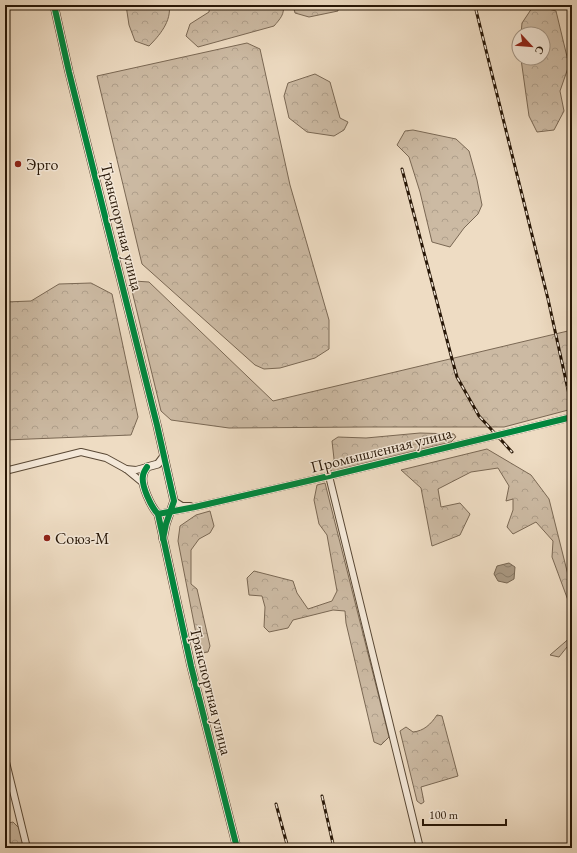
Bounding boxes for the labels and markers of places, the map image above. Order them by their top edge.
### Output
place label: Эрго [26,154,58,175]
marker: Эрго [13,159,23,169]
place label: Союз-М [55,528,110,549]
marker: Союз-М [42,533,52,543]

